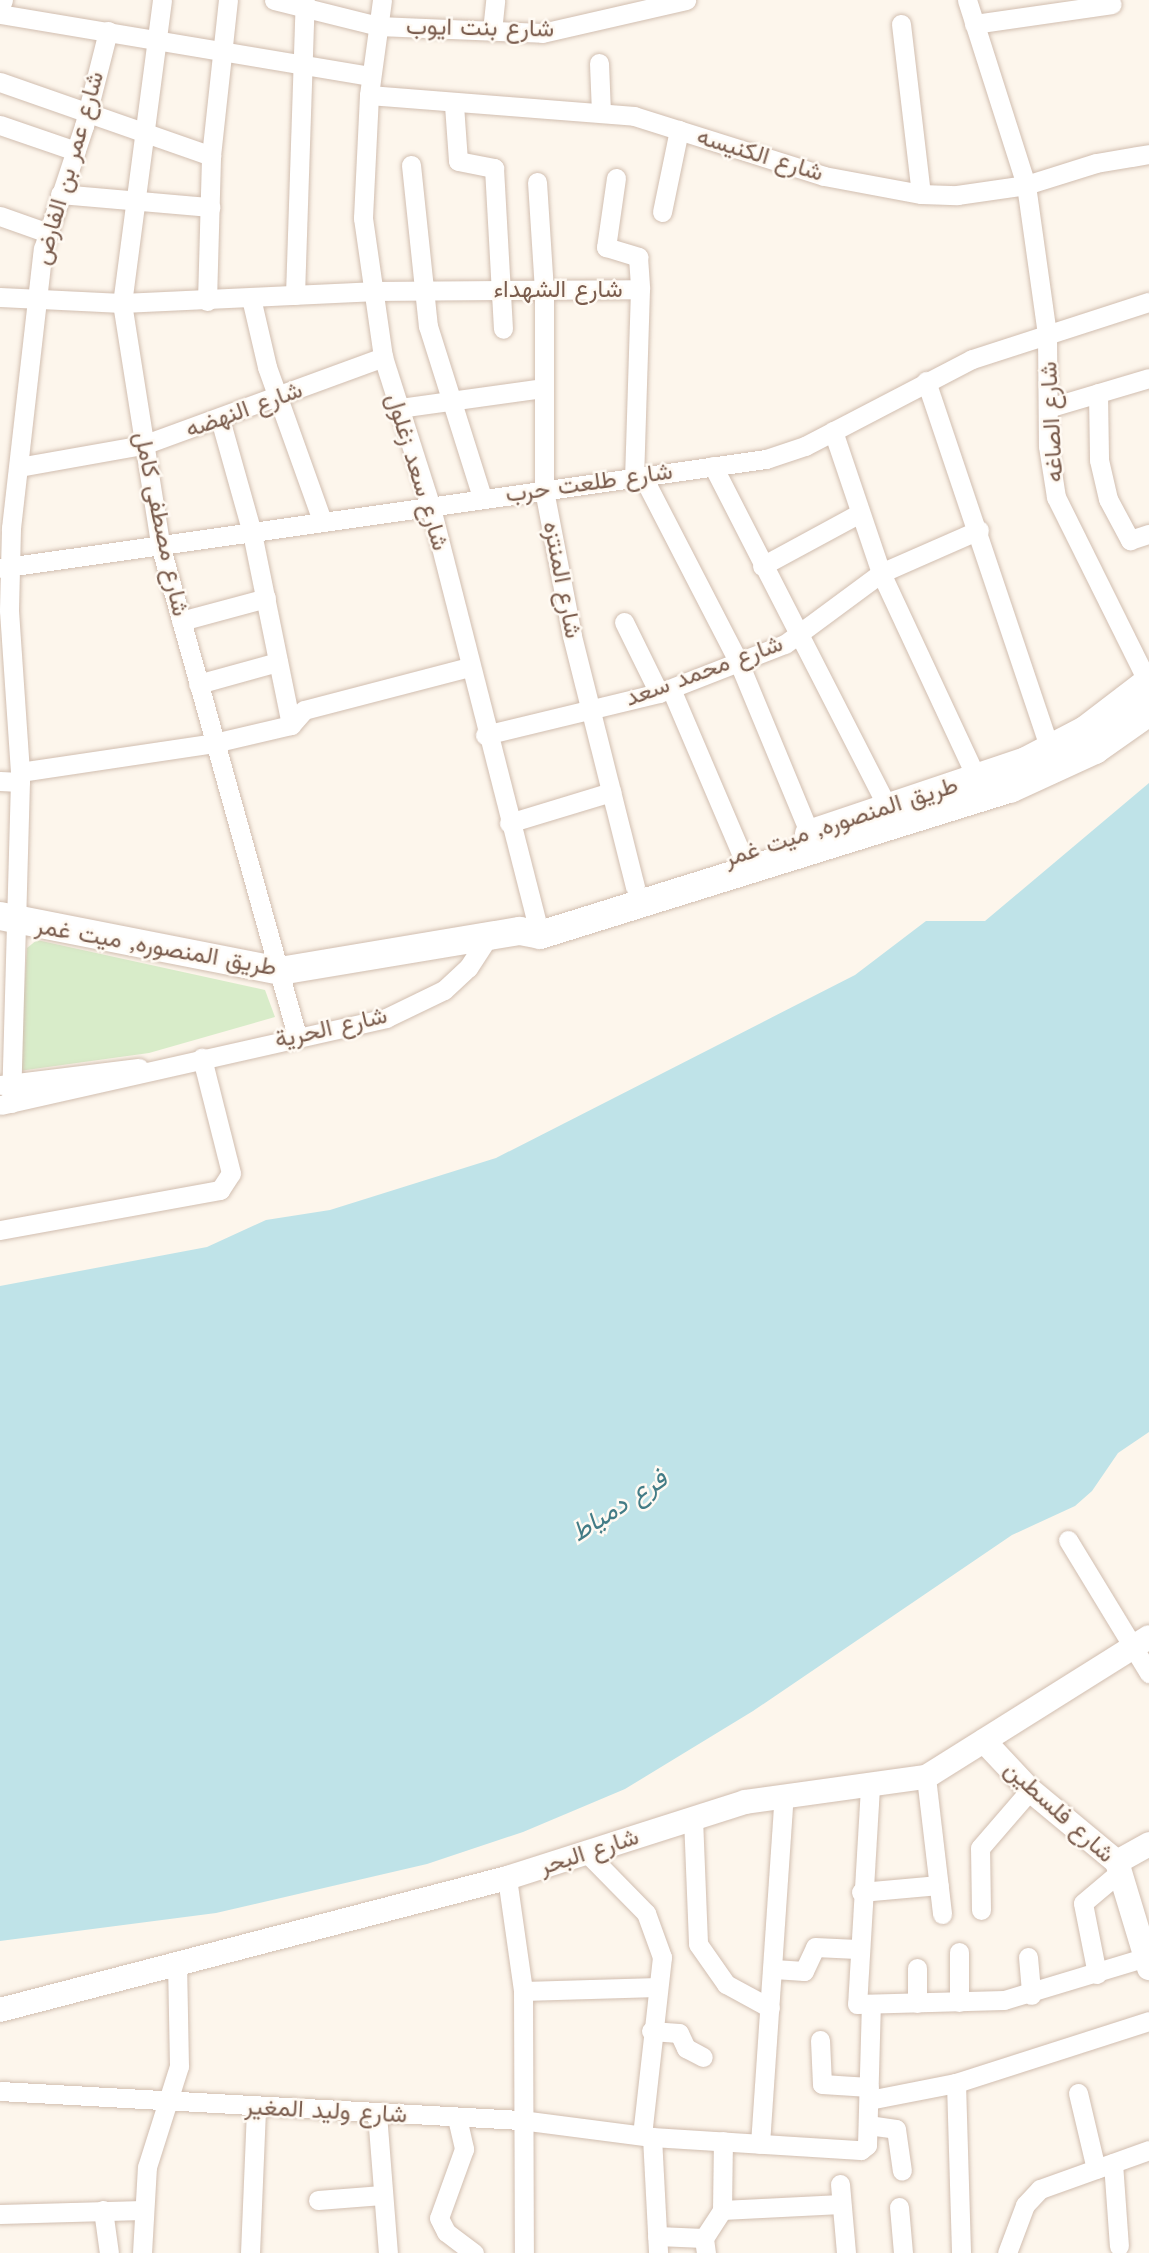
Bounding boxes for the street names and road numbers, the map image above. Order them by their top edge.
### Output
street label: شارع بنت ايوب [406,12,554,44]
street label: شارع عمر بن الفارض [28,68,110,268]
street label: شارع الكنيسه [693,122,827,188]
street label: شارع الشهداء [493,276,623,304]
street label: شارع الصاغه [1034,361,1070,483]
street label: شارع النهضه [182,376,306,444]
street label: شارع سعد زغلول [379,390,455,554]
street label: شارع مصطفى كامل [127,429,195,619]
street label: شارع طلعت حرب [504,457,674,509]
street label: شارع المنتزه [537,519,587,641]
street label: شارع محمد سعد [621,629,787,713]
street label: طريق المنصوره, ميت غمر [720,771,962,873]
street label: طريق المنصوره, ميت غمر [33,912,279,982]
street label: شارع الحرية [272,1001,390,1055]
street label: شارع فلسطين [998,1755,1120,1869]
street label: شارع البحر [536,1822,642,1882]
street label: شارع وليد المغير [244,2092,408,2130]

